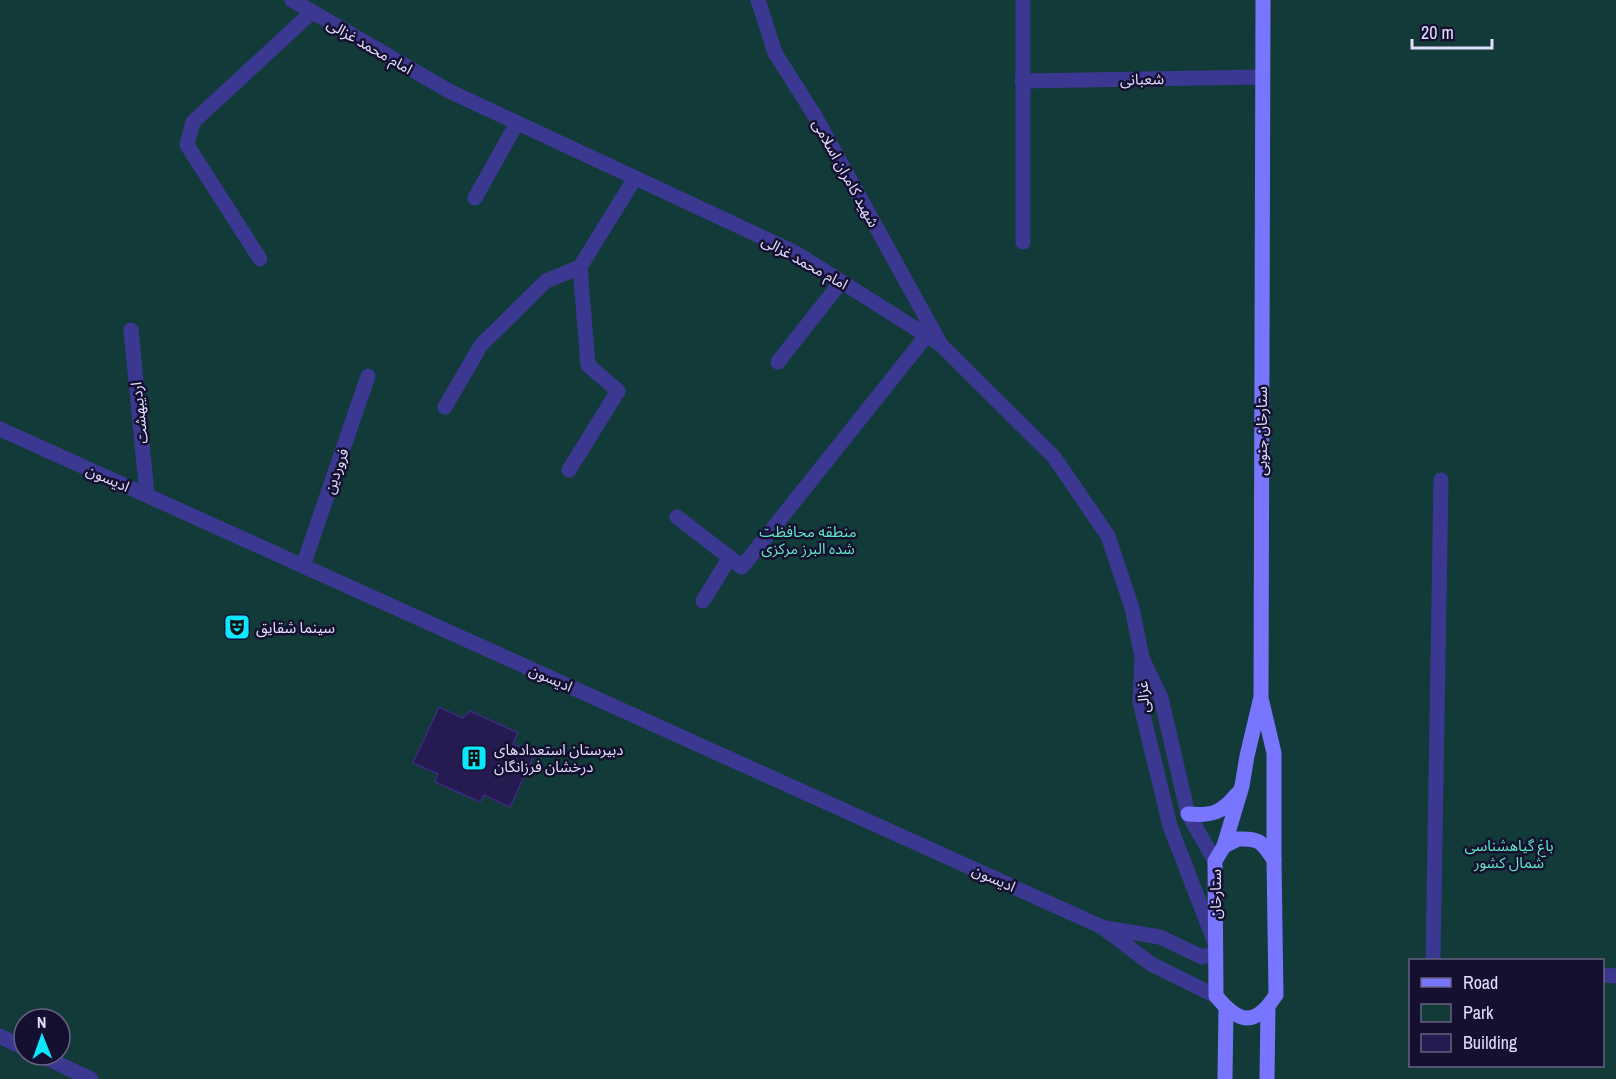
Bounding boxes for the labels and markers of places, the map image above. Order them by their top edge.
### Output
theatre icon: سینما شقایق [222,612,252,642]
place label: سینما شقایق [256,617,335,638]
place label: دبیرستان استعدادهای درخشان فرزانگان [494,739,624,777]
building icon: دبیرستان استعدادهای درخشان فرزانگان [459,743,489,773]

